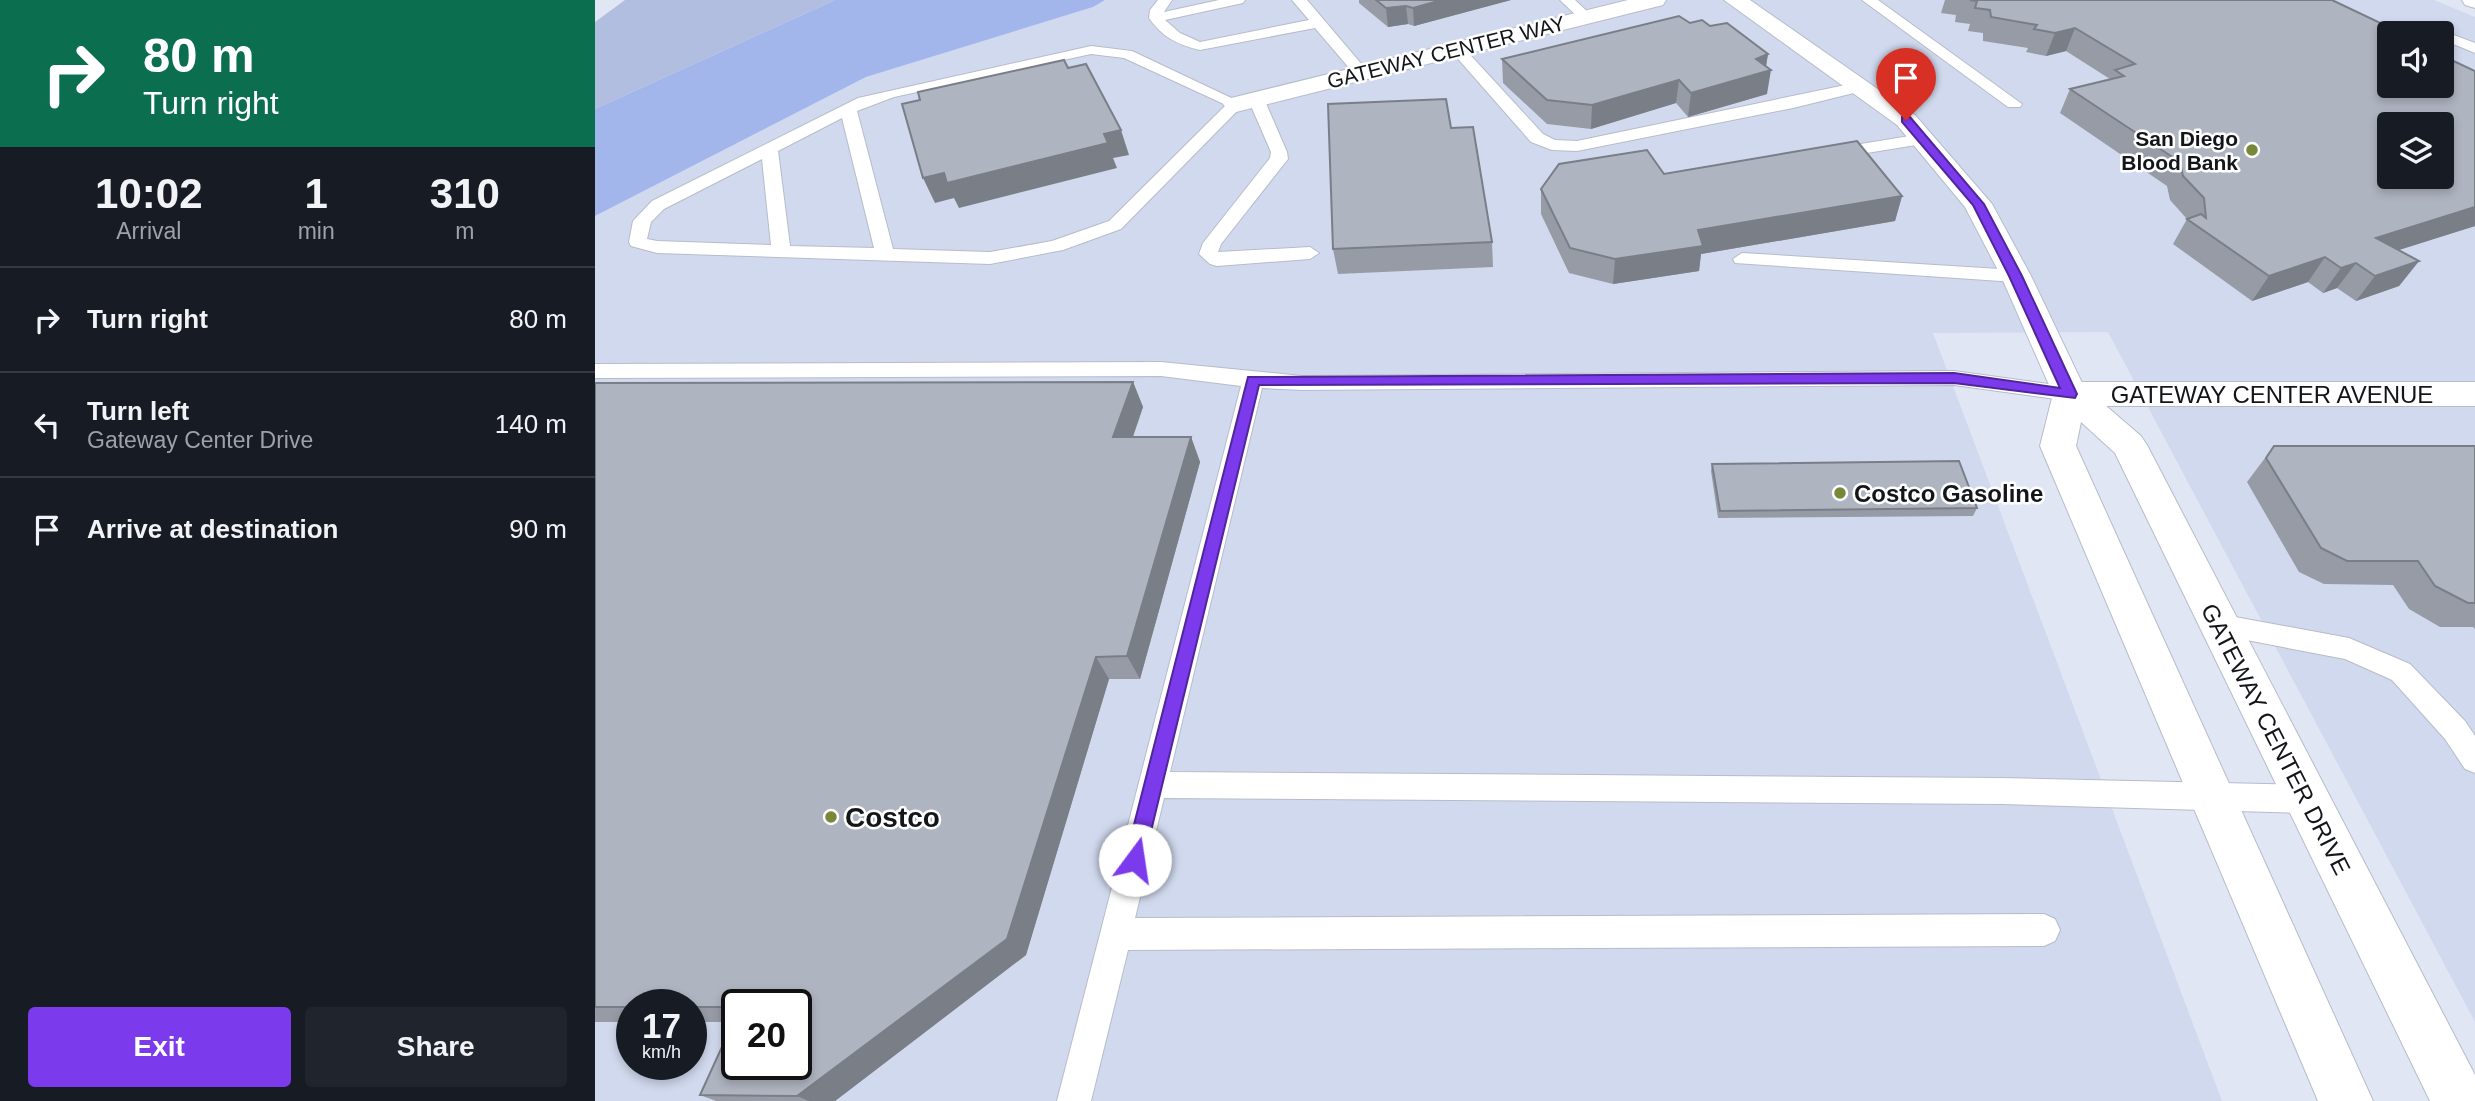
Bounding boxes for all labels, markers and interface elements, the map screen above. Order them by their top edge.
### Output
street label: GATEWAY CENTER WAY [1325,11,1567,93]
map controls [2377,21,2454,189]
button: sound [2377,21,2454,98]
icon: right [28,28,119,119]
text: 80 m [143,28,255,82]
pin [1876,48,1936,120]
icon: arrive [1887,59,1925,97]
text: Turn right [143,85,279,121]
button: layers [2377,112,2454,189]
place label: San Diego Blood Bank [2121,127,2238,174]
marker: San Diego Blood Bank [2244,142,2260,158]
text: 10:02 [95,170,203,217]
text: 1 [304,170,328,217]
text: 310 [430,170,500,217]
text: Arrival [116,218,181,244]
text: min [298,218,335,244]
text: m [455,218,474,244]
icon: right [28,301,66,339]
text: Turn right [87,304,208,334]
text: 80 m [509,304,567,334]
street label: GATEWAY CENTER AVENUE [2111,381,2433,408]
text: Turn left [87,396,189,426]
icon: left [28,406,66,444]
text: 140 m [495,409,567,439]
text: Gateway Center Drive [87,427,313,453]
place label: Costco Gasoline [1854,480,2043,507]
marker: Costco Gasoline [1832,485,1848,501]
icon: arrive [28,511,66,549]
text: Arrive at destination [87,514,338,544]
text: 90 m [509,514,567,544]
street label: GATEWAY CENTER DRIVE [2196,599,2356,879]
place label: Costco [845,802,940,833]
marker: Costco [823,809,839,825]
position arrow [1098,823,1172,897]
speed limit sign: 20 [721,989,812,1080]
text: 17 [642,1006,681,1045]
button: Exit [28,1007,291,1087]
button: Share [305,1007,567,1087]
text: km/h [642,1042,681,1062]

